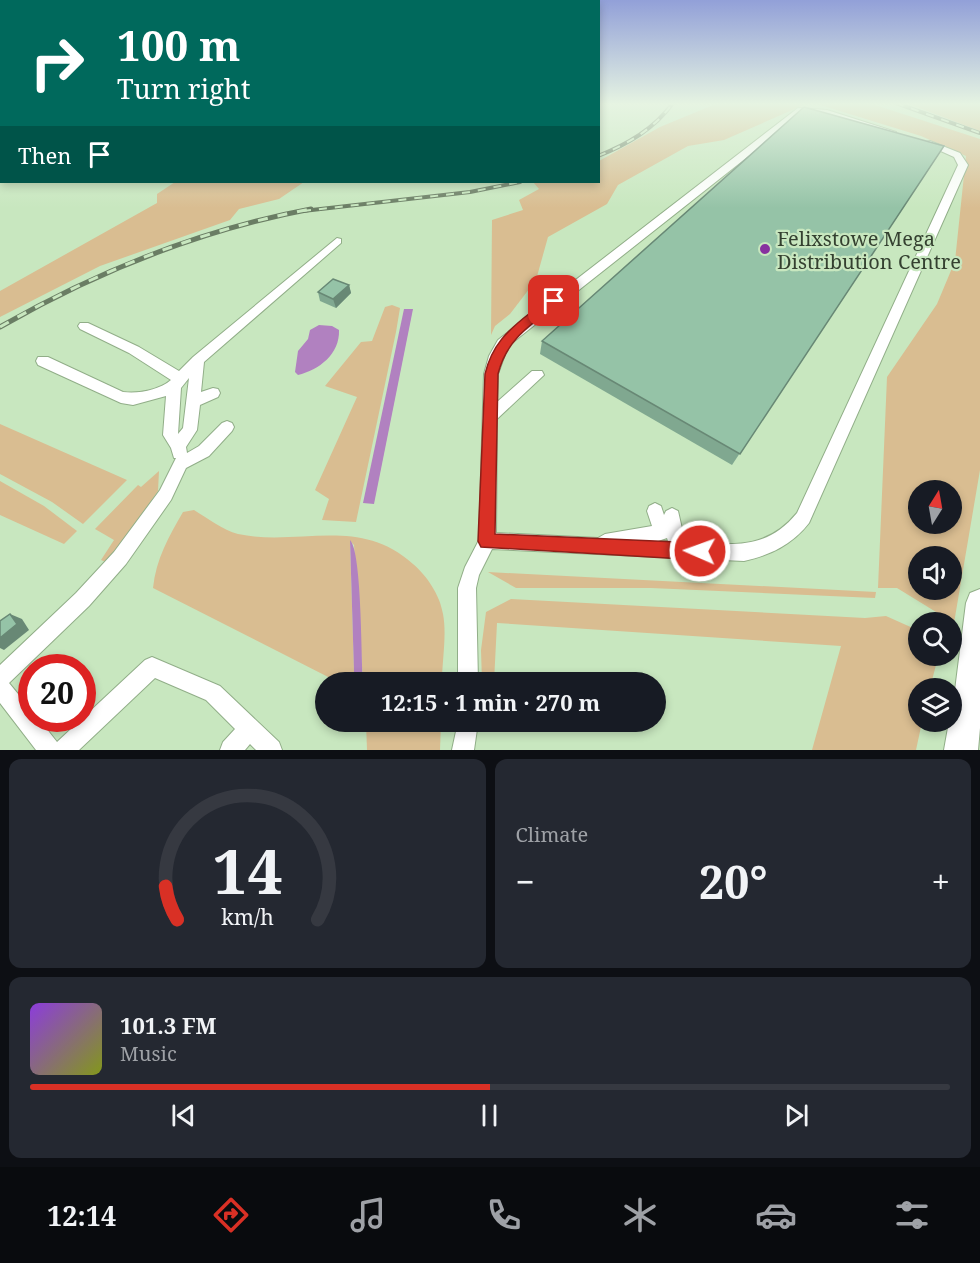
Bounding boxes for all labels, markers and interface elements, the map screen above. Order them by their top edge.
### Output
text: 100 m [117,16,241,73]
icon: right [18,24,96,102]
text: Turn right [117,70,250,107]
icon: arrive [83,138,116,171]
text: Then [18,140,71,170]
place label: Felixstowe Mega Distribution Centre [777,225,961,275]
marker: Felixstowe Mega Distribution Centre [758,242,772,256]
pin [528,275,579,326]
icon: arrive [537,284,570,317]
north arrow [908,480,962,534]
map controls [908,480,962,732]
position arrow [668,519,732,583]
button: sound [908,546,962,600]
button: search [908,612,962,666]
speed limit sign: 20 [18,654,96,732]
button: layers [908,678,962,732]
text: 12:15 · 1 min · 270 m [381,687,600,717]
text: Climate [516,821,588,848]
text: 14 [212,827,283,912]
text: 20° [699,851,768,912]
text: − [516,859,535,904]
text: + [932,859,950,904]
text: km/h [221,903,274,932]
text: 101.3 FM [120,1010,217,1040]
text: Music [120,1040,177,1067]
icon: previous [167,1099,200,1132]
icon: pause [473,1099,506,1132]
icon: next [780,1099,813,1132]
icon: directions [210,1194,252,1236]
icon: music [347,1194,389,1236]
icon: phone [483,1194,525,1236]
icon: climate [619,1194,661,1236]
icon: car [755,1194,797,1236]
icon: filters [891,1194,933,1236]
text: 12:14 [47,1197,116,1234]

